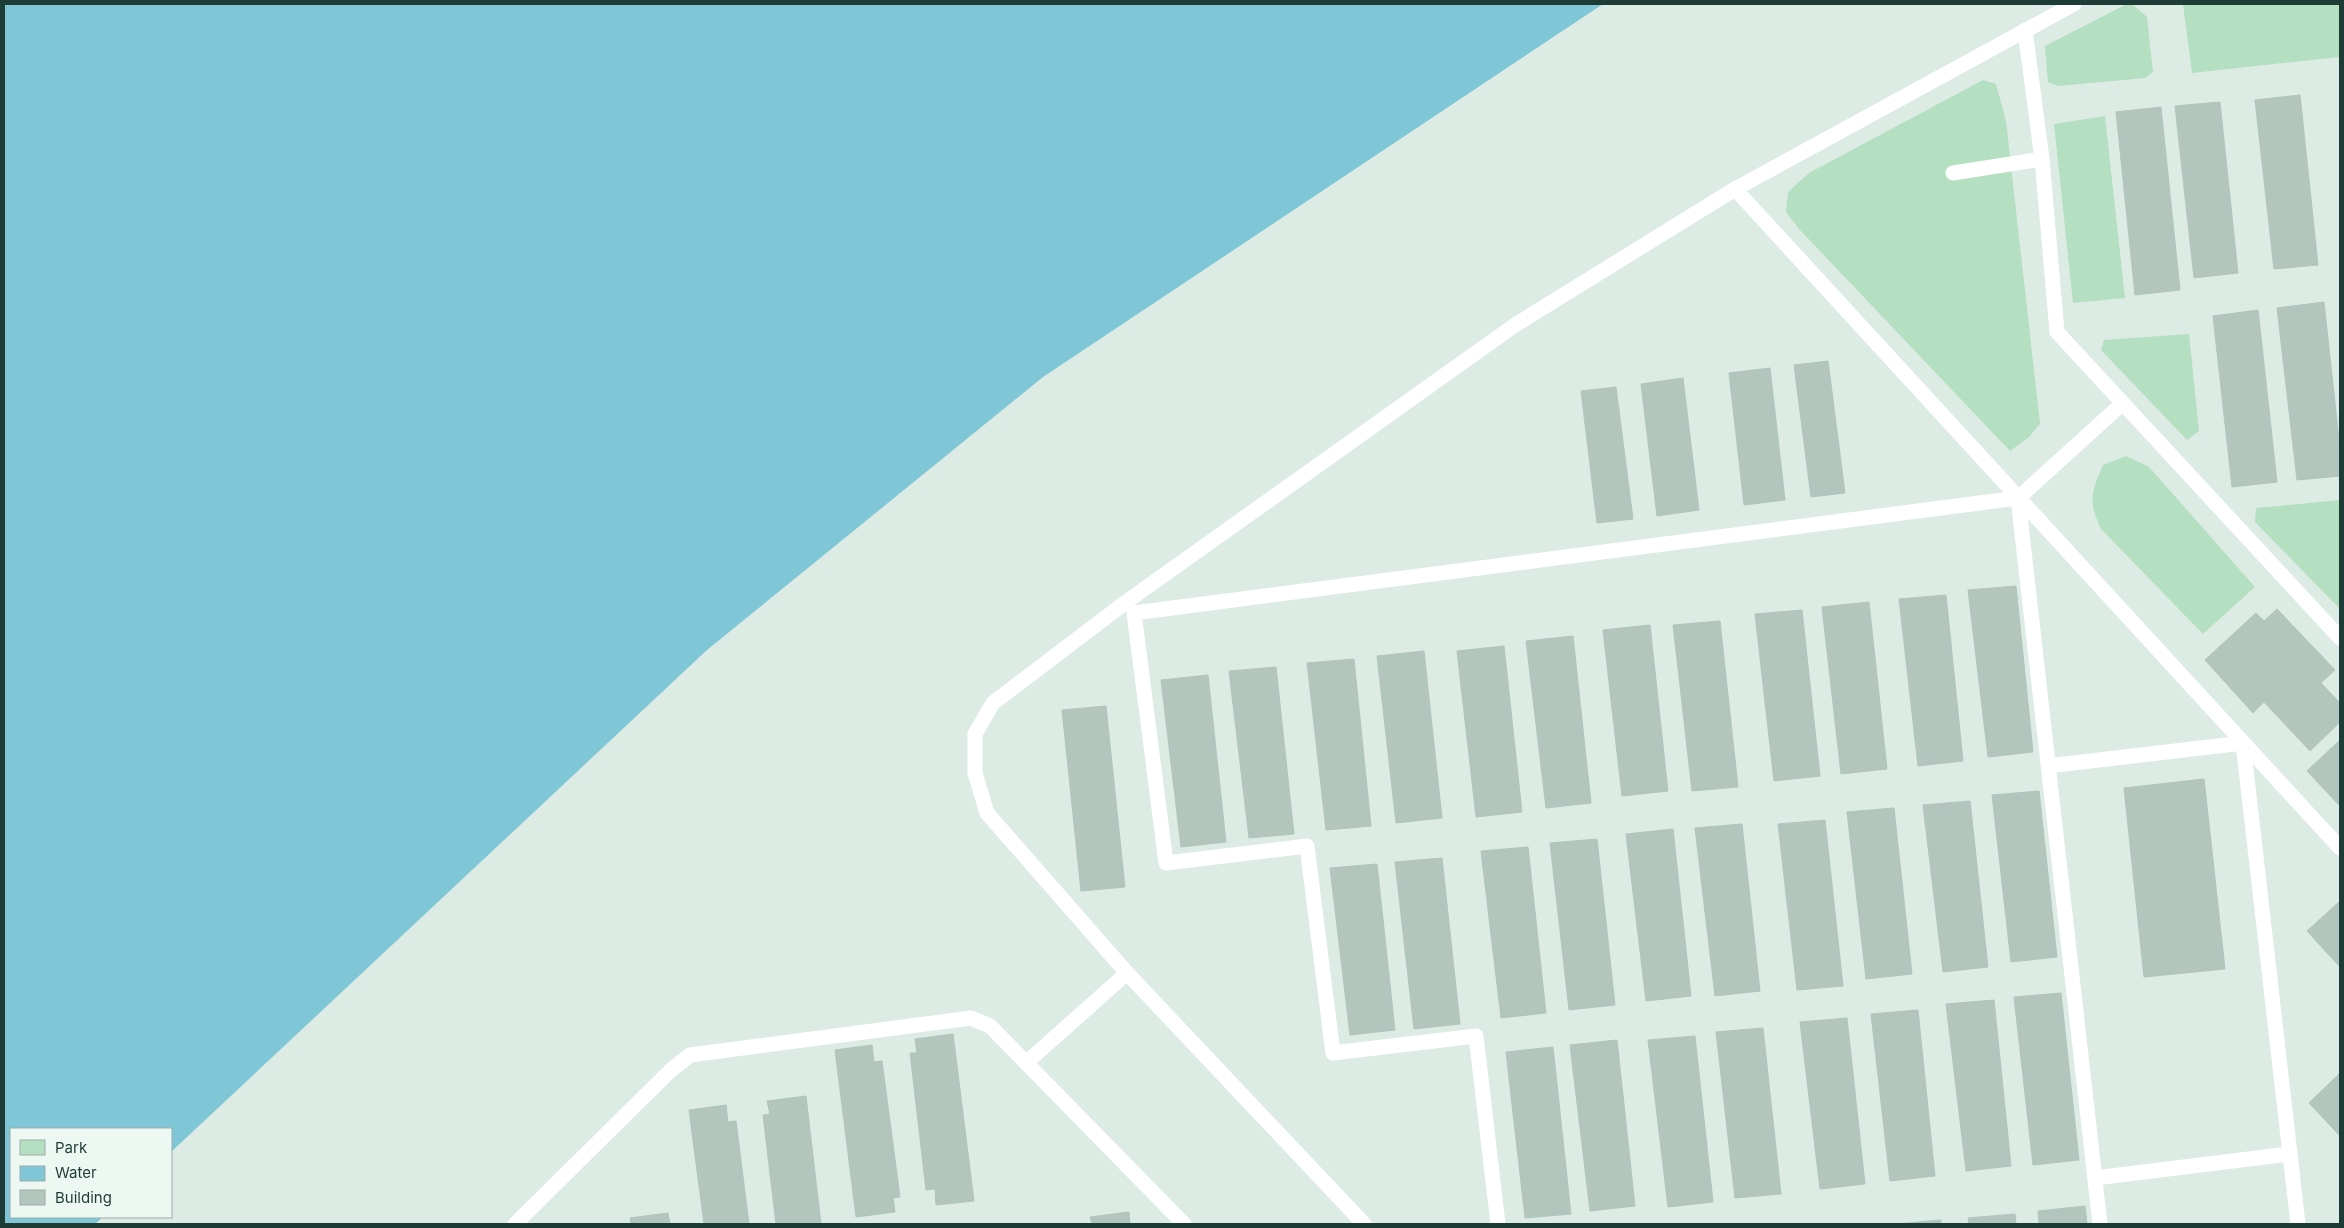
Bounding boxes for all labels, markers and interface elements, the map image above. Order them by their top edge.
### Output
legend [10,1128,172,1218]
text: Park [55,1138,88,1157]
text: Water [55,1163,97,1182]
text: Building [55,1188,112,1207]

